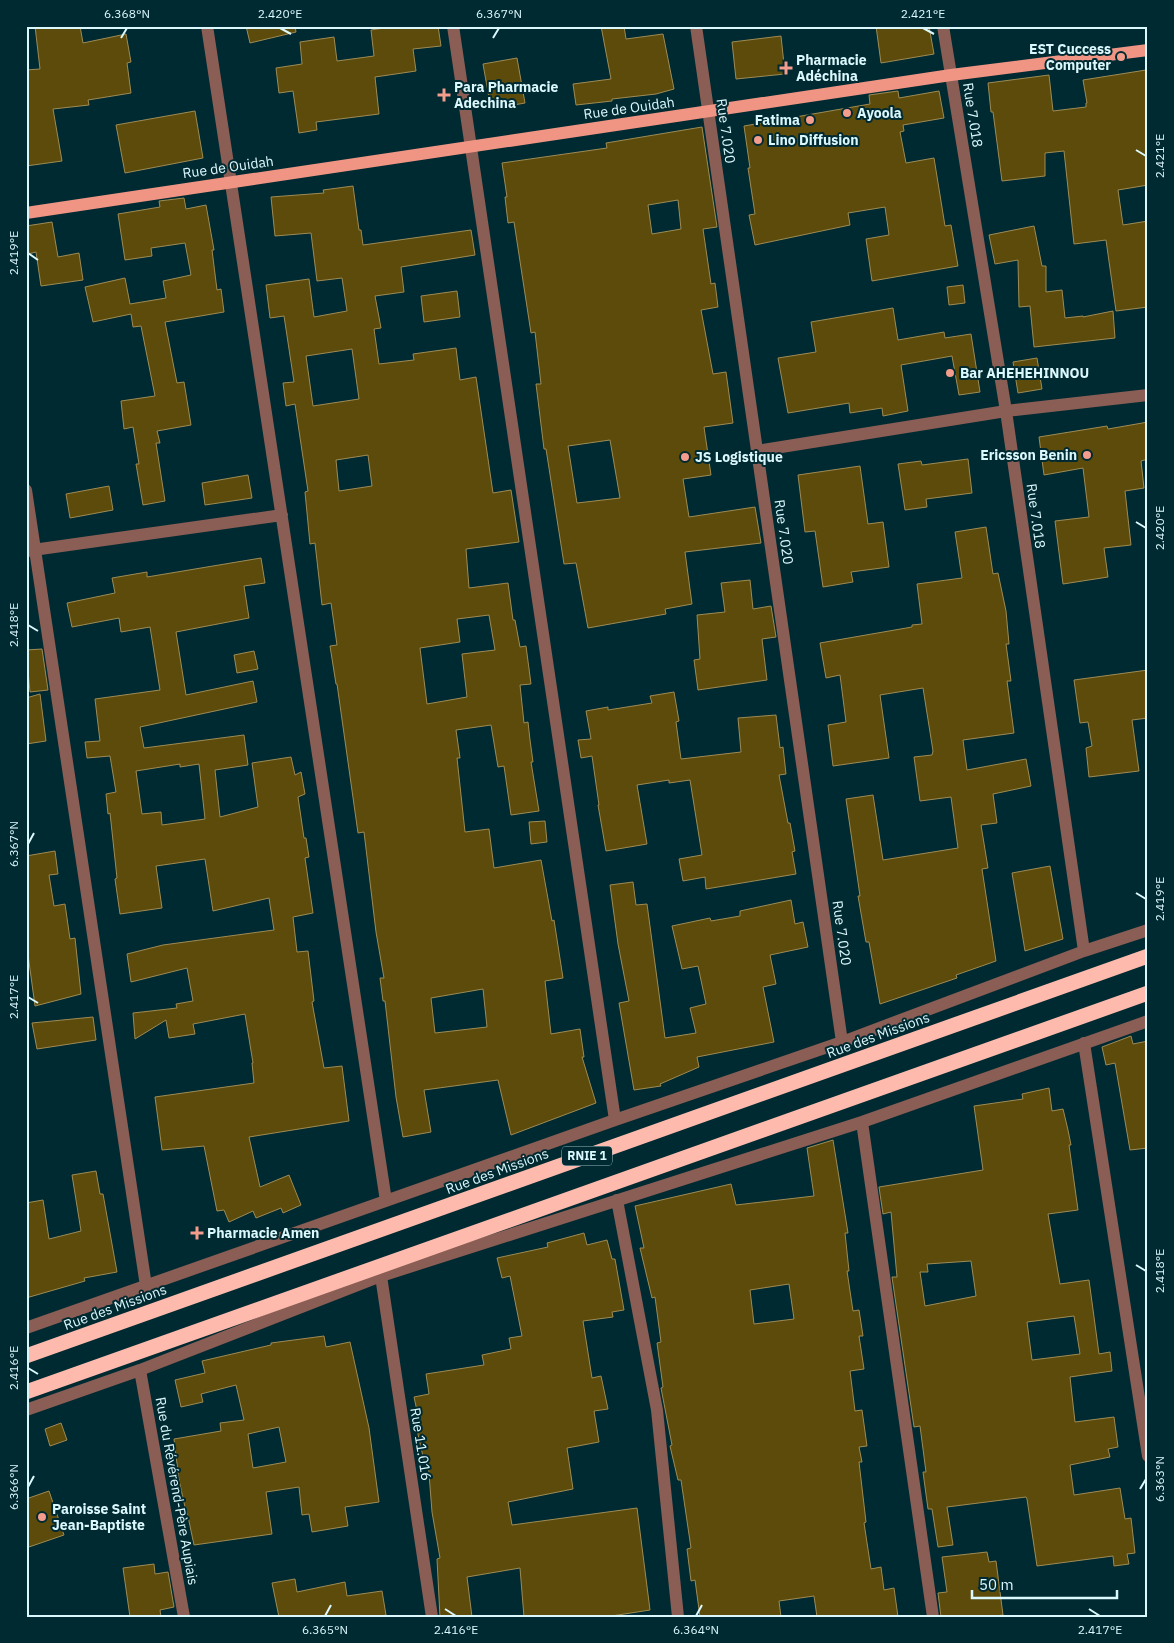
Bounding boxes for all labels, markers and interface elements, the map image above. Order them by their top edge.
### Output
text: 6.368°N [104,6,150,21]
text: 2.420°E [258,6,302,21]
text: 6.367°N [476,6,522,21]
text: 2.421°E [901,6,945,21]
place label: EST Cuccess Computer [1029,40,1111,74]
place label: Pharmacie Adéchina [796,51,867,85]
marker: EST Cuccess Computer [1115,51,1127,63]
marker: Pharmacie Adéchina [780,62,792,74]
place label: Para Pharmacie Adechina [454,78,559,112]
street label: Rue 7.018 [959,81,987,149]
marker: Para Pharmacie Adechina [438,89,450,101]
street label: Rue de Ouidah [582,93,676,123]
street label: Rue 7.020 [713,97,739,165]
place label: Ayoola [857,104,902,122]
marker: Ayoola [841,107,853,119]
place label: Fatima [755,111,800,129]
marker: Fatima [804,114,816,126]
place label: Lino Diffusion [768,131,859,149]
marker: Lino Diffusion [752,134,764,146]
text: 2.421°E [1152,134,1167,178]
street label: Rue de Ouidah [181,152,275,182]
text: 2.419°E [6,231,21,275]
place label: Bar AHEHEHINNOU [960,364,1089,382]
marker: Bar AHEHEHINNOU [944,367,956,379]
place label: Ericsson Benin [980,446,1077,464]
place label: JS Logistique [695,448,783,466]
marker: Ericsson Benin [1081,449,1093,461]
marker: JS Logistique [679,451,691,463]
street label: Rue 7.018 [1023,482,1049,550]
street label: Rue 7.020 [771,498,797,566]
text: 2.420°E [1152,506,1167,550]
text: 2.418°E [6,603,21,647]
text: 6.367°N [6,821,21,867]
text: 2.419°E [1152,877,1167,921]
street label: Rue 7.020 [829,899,855,967]
text: 2.417°E [6,975,21,1019]
street label: Rue des Missions [824,1008,932,1062]
street label: Rue des Missions [443,1144,551,1198]
road number: RNIE 1 [562,1146,612,1166]
place label: Pharmacie Amen [207,1224,319,1242]
marker: Pharmacie Amen [191,1227,203,1239]
text: 2.418°E [1152,1249,1167,1293]
street label: Rue des Missions [61,1280,169,1334]
text: 2.416°E [6,1346,21,1390]
street label: Rue du Révérend-Père Aupiais [152,1396,202,1587]
street label: Rue 11.016 [406,1406,436,1482]
text: 6.363°N [1152,1456,1167,1502]
text: 6.366°N [6,1464,21,1510]
place label: Paroisse Saint Jean-Baptiste [52,1500,146,1534]
marker: Paroisse Saint Jean-Baptiste [36,1511,48,1523]
scale bar [972,1568,1116,1600]
text: 50 m [979,1575,1014,1594]
text: 6.365°N [302,1622,348,1637]
text: 2.416°E [434,1622,478,1637]
text: 6.364°N [673,1622,719,1637]
text: 2.417°E [1078,1622,1122,1637]

